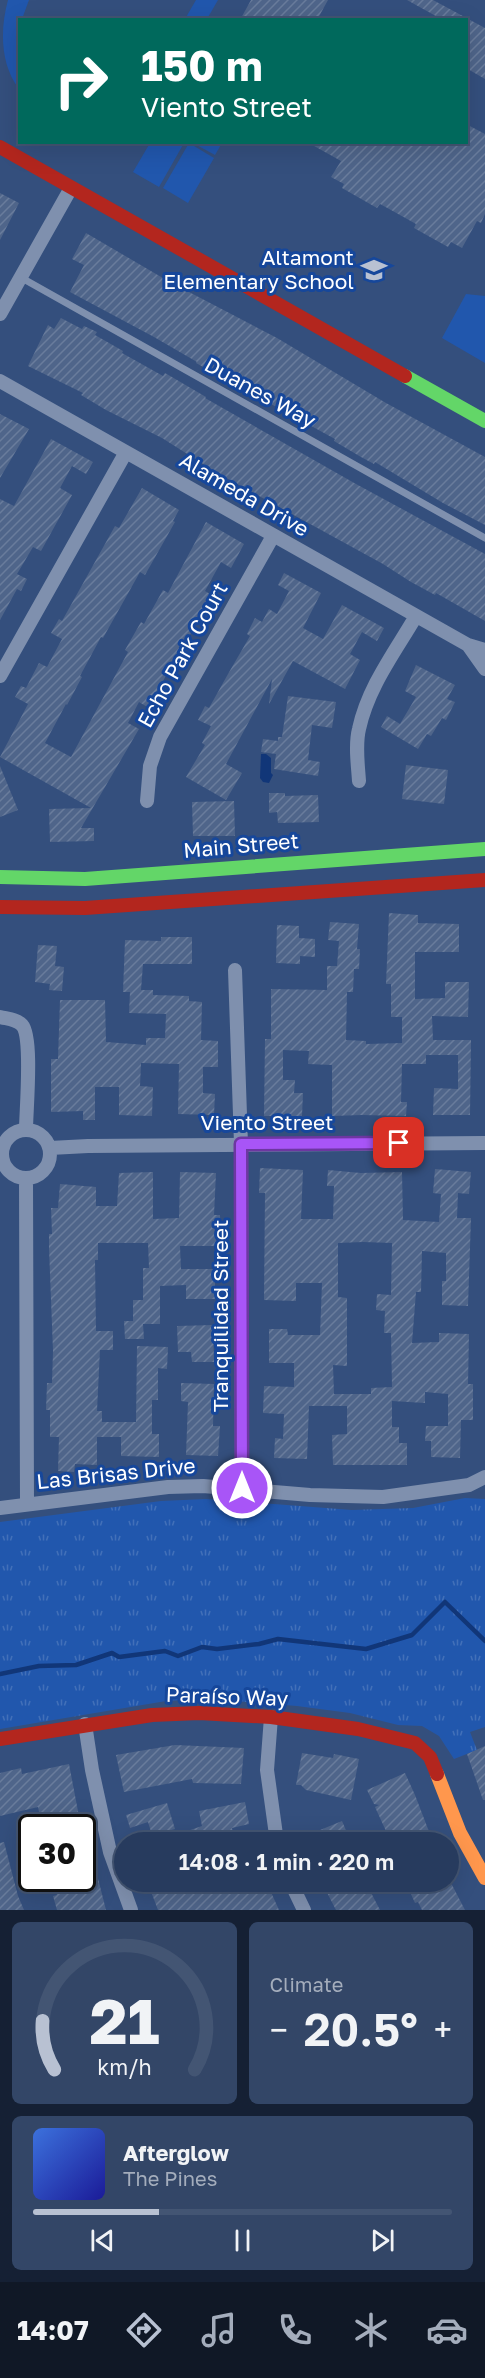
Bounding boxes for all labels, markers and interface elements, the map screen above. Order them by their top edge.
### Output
text: 150 m [141,40,263,90]
icon: right [42,42,120,120]
text: Viento Street [141,91,312,123]
place label: Altamont Elementary School [163,244,354,294]
school or university icon: Altamont Elementary School [359,255,389,285]
street label: Duanes Way [200,351,321,433]
street label: Alameda Drive [175,447,314,542]
street label: Echo Park Court [131,577,233,732]
street label: Main Street [182,827,300,863]
street label: Viento Street [201,1109,334,1135]
pin [373,1117,424,1168]
icon: arrive [382,1126,415,1159]
street label: Tranquilidad Street [207,1220,233,1412]
street label: Las Brisas Drive [35,1452,197,1494]
position arrow [210,1456,274,1520]
street label: Paraíso Way [165,1681,289,1711]
speed limit sign: 30 [18,1814,96,1892]
text: 14:08 · 1 min · 220 m [179,1848,394,1875]
text: Climate [270,1972,343,1996]
text: 21 [89,1983,159,2058]
text: 20.5° [304,2002,418,2056]
text: − [270,2010,288,2049]
text: + [434,2010,452,2049]
text: km/h [97,2054,152,2080]
text: Afterglow [123,2139,229,2166]
text: The Pines [123,2166,217,2190]
icon: previous [86,2224,119,2257]
icon: pause [226,2224,259,2257]
icon: next [366,2224,399,2257]
icon: directions [123,2309,165,2351]
icon: music [198,2309,240,2351]
icon: phone [274,2309,316,2351]
icon: climate [350,2309,392,2351]
icon: car [426,2309,468,2351]
text: 14:07 [17,2314,89,2346]

